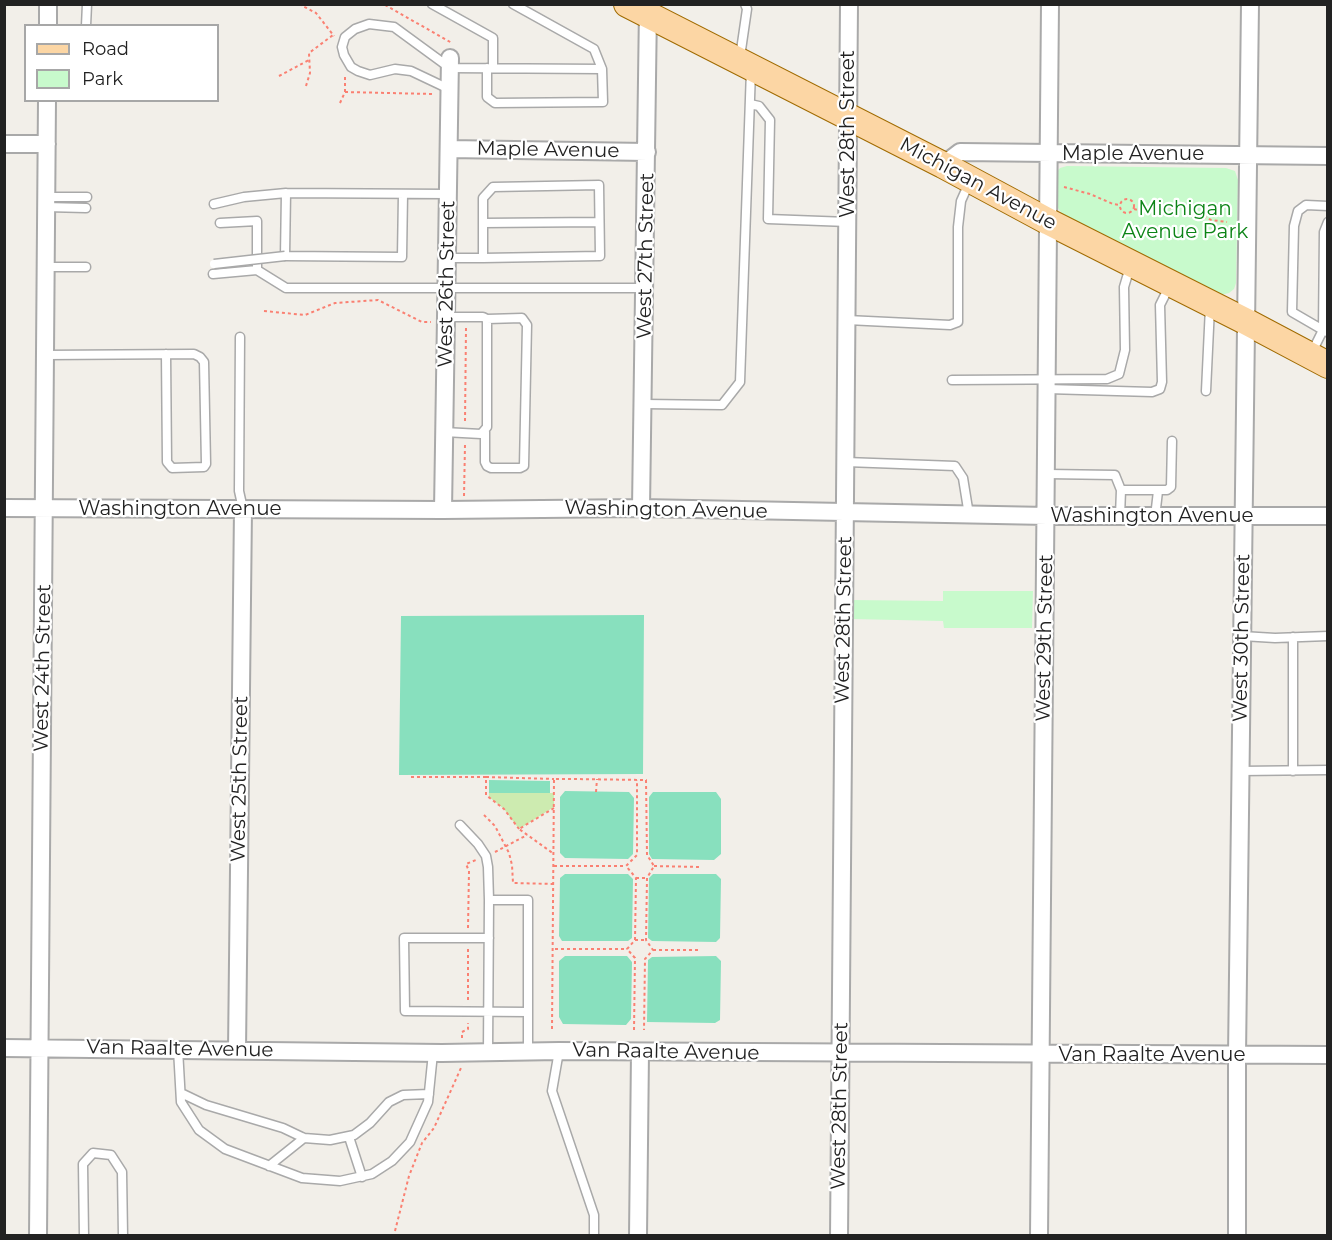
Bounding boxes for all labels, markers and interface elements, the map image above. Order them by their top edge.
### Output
legend [24,24,219,102]
text: Road [82,38,129,60]
street label: West 28th Street [836,50,860,218]
text: Park [82,68,123,90]
street label: Michigan Avenue [895,133,1061,235]
street label: Maple Avenue [476,137,620,163]
street label: Maple Avenue [1062,142,1204,166]
street label: West 27th Street [633,173,659,339]
park label: Michigan Avenue Park [1122,197,1248,244]
street label: West 26th Street [434,200,460,368]
street label: Washington Avenue [564,496,768,524]
street label: Washington Avenue [78,497,282,521]
street label: Washington Avenue [1050,504,1254,528]
street label: West 28th Street [831,536,857,704]
street label: West 29th Street [1032,554,1058,722]
street label: West 30th Street [1229,554,1255,722]
street label: West 24th Street [30,584,56,752]
street label: West 25th Street [227,696,253,862]
street label: West 28th Street [827,1022,853,1190]
street label: Van Raalte Avenue [86,1035,274,1063]
street label: Van Raalte Avenue [572,1038,760,1066]
street label: Van Raalte Avenue [1058,1043,1246,1067]

